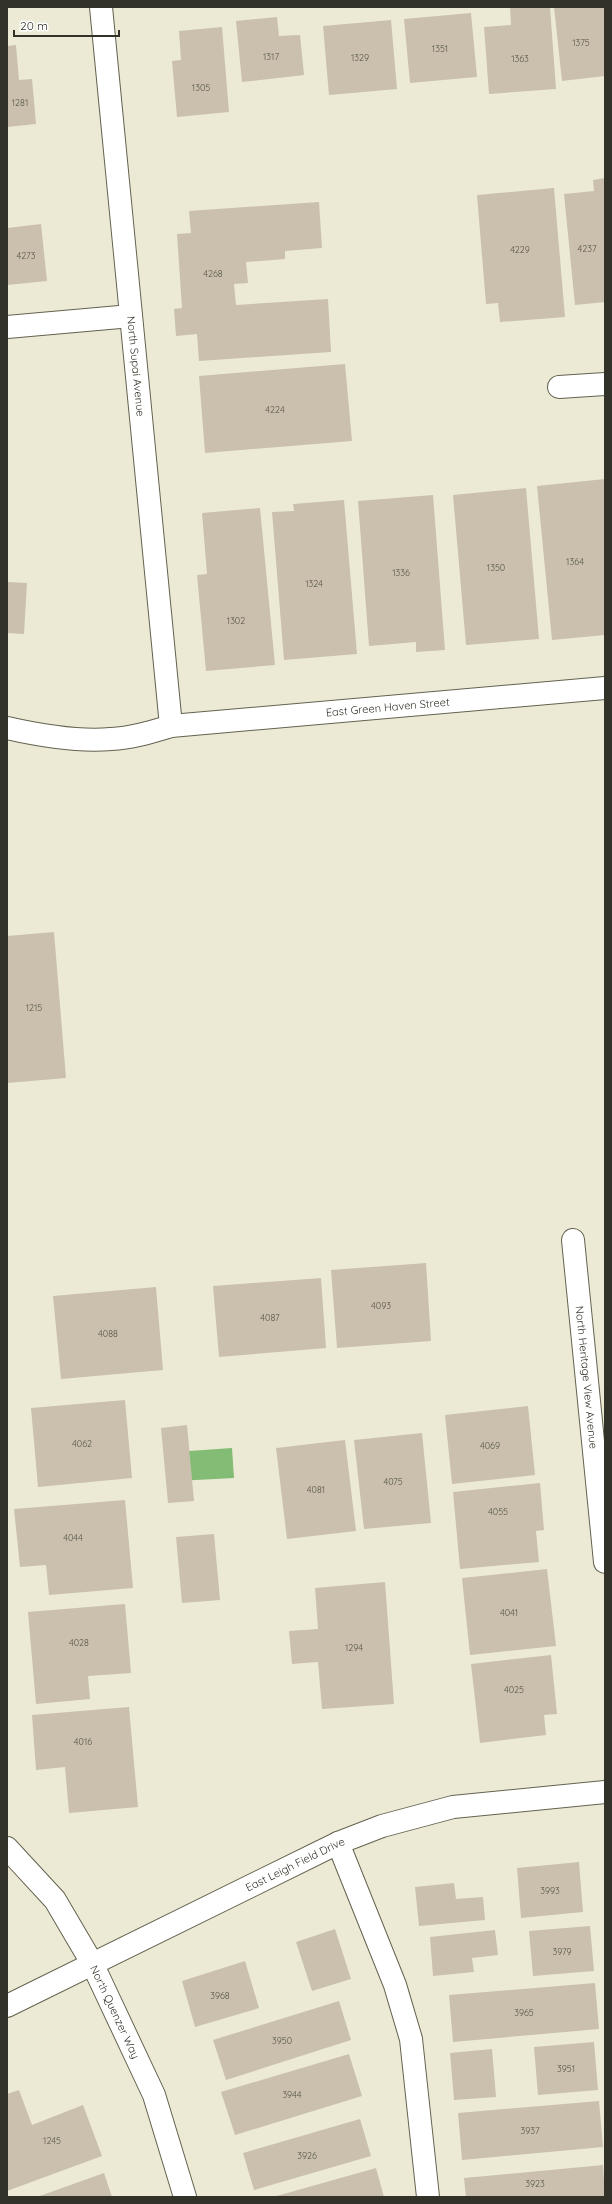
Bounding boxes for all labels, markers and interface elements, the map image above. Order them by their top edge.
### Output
scale bar [14,12,119,38]
text: 20 m [20,18,48,33]
house number: 1375 [572,37,590,48]
house number: 1351 [432,43,448,54]
house number: 1317 [263,51,279,62]
house number: 1329 [351,52,369,63]
house number: 1363 [511,53,529,64]
house number: 1305 [192,82,210,93]
house number: 1281 [12,97,28,108]
house number: 4237 [577,243,597,254]
house number: 4229 [510,244,530,255]
house number: 4273 [17,250,36,261]
house number: 4268 [203,268,223,279]
street label: North Supai Avenue [124,315,148,417]
house number: 4224 [265,404,285,415]
house number: 1364 [566,556,584,567]
house number: 1350 [487,562,505,573]
house number: 1336 [392,567,410,578]
house number: 1324 [305,578,323,589]
house number: 1302 [227,615,245,626]
street label: East Green Haven Street [325,695,450,719]
house number: 1215 [26,1002,42,1013]
house number: 4093 [371,1300,391,1311]
street label: North Heritage View Avenue [573,1305,601,1450]
house number: 4087 [260,1312,280,1323]
house number: 4088 [98,1328,118,1339]
house number: 4062 [72,1438,92,1449]
house number: 4069 [480,1440,500,1451]
house number: 4075 [383,1476,403,1487]
house number: 4081 [307,1484,325,1495]
house number: 4055 [488,1506,508,1517]
house number: 4044 [63,1532,83,1543]
house number: 4041 [500,1607,518,1618]
house number: 4028 [69,1637,89,1648]
house number: 1294 [345,1642,363,1653]
house number: 4025 [504,1684,524,1695]
house number: 4016 [74,1736,92,1747]
street label: East Leigh Field Drive [243,1834,347,1895]
house number: 3993 [540,1885,560,1896]
house number: 3979 [552,1946,572,1957]
street label: North Quenzer Way [87,1963,143,2061]
house number: 3968 [210,1990,230,2001]
house number: 3965 [514,2007,534,2018]
house number: 3950 [272,2035,292,2046]
house number: 3951 [557,2063,575,2074]
house number: 3944 [282,2089,302,2100]
house number: 3937 [520,2125,540,2136]
house number: 1245 [43,2135,61,2146]
house number: 3926 [297,2150,317,2161]
house number: 3923 [525,2178,545,2189]

